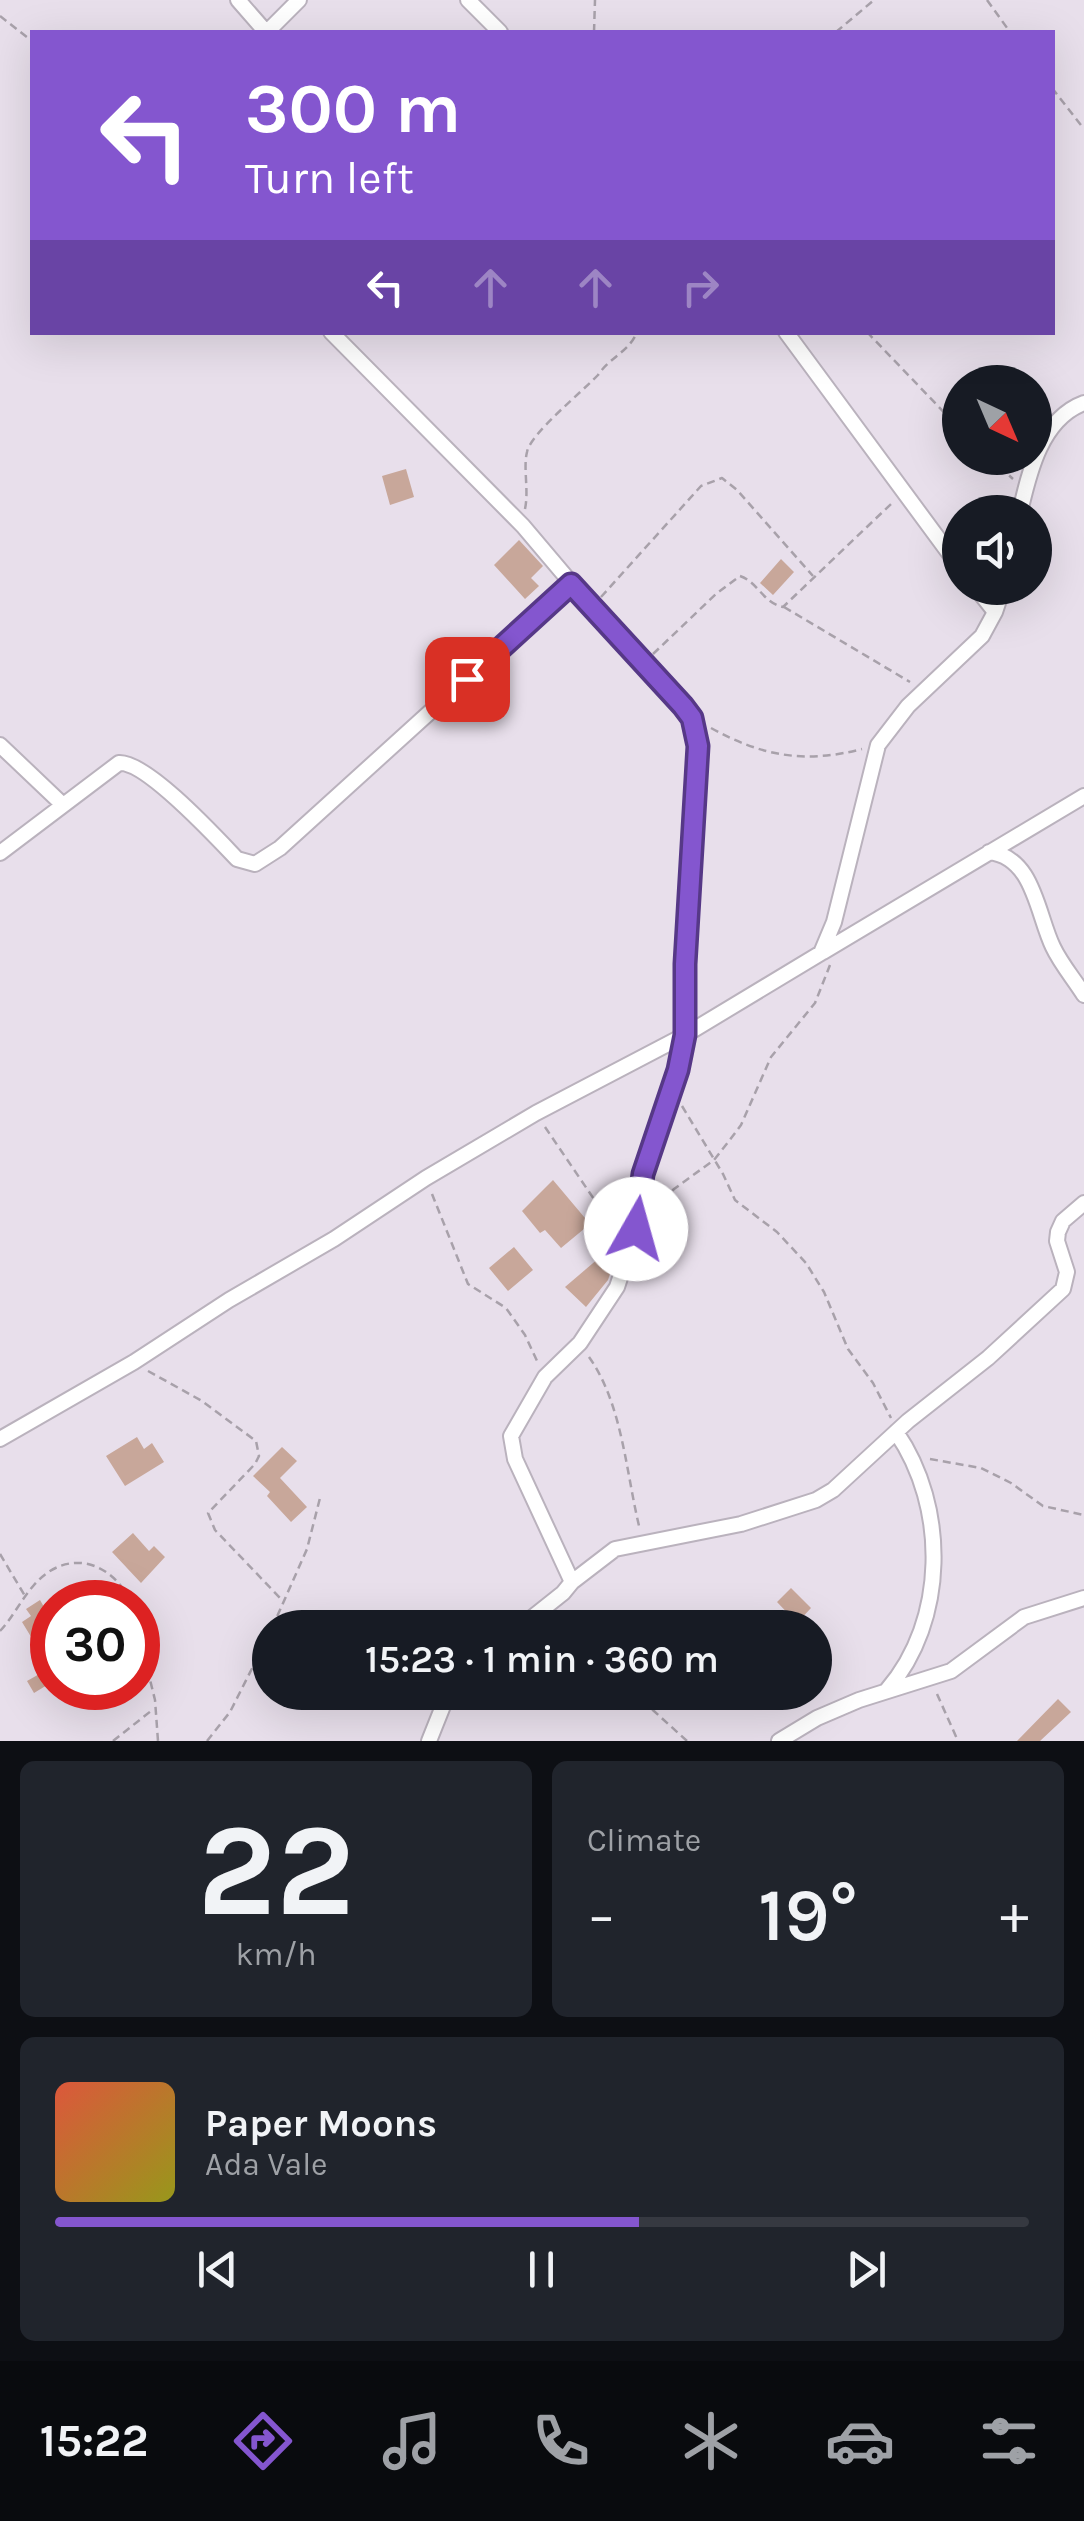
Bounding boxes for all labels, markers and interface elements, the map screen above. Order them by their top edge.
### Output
text: 300 m [245,68,461,150]
icon: left [80,70,210,200]
text: Turn left [245,152,414,204]
icon: left [358,260,413,315]
icon: ahead [463,260,518,315]
icon: ahead [568,260,623,315]
icon: right [673,260,728,315]
north arrow [942,365,1052,475]
map controls [942,365,1052,605]
button: sound [942,495,1052,605]
pin [425,637,510,722]
icon: arrive [440,652,495,707]
position arrow [584,1177,688,1281]
speed limit sign: 30 [30,1580,160,1710]
text: 15:23 · 1 min · 360 m [365,1637,719,1682]
text: 22 [197,1795,355,1947]
text: Climate [587,1822,701,1859]
text: 19° [758,1871,858,1959]
text: − [587,1883,616,1947]
text: + [1000,1883,1029,1947]
text: km/h [235,1936,317,1973]
text: Paper Moons [205,2101,437,2146]
text: Ada Vale [205,2146,328,2183]
icon: previous [190,2242,245,2297]
icon: pause [514,2242,569,2297]
icon: next [839,2242,894,2297]
icon: directions [228,2406,298,2476]
icon: music [377,2406,447,2476]
icon: phone [526,2406,596,2476]
icon: climate [676,2406,746,2476]
icon: car [825,2406,895,2476]
icon: filters [974,2406,1044,2476]
text: 15:22 [40,2415,148,2467]

